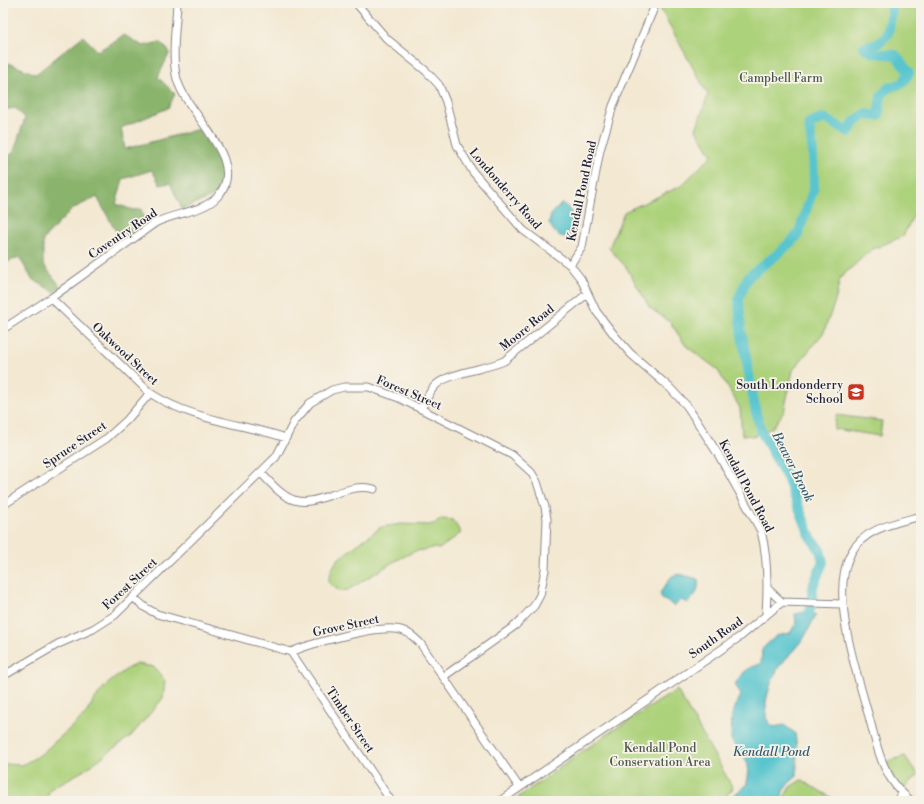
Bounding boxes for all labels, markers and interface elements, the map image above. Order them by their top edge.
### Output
park label: Campbell Farm [739,71,823,86]
street label: Kendall Pond Road [564,139,600,243]
street label: Londonderry Road [466,145,544,233]
street label: Coventry Road [86,205,160,263]
street label: Moore Road [497,301,557,354]
street label: Oakwood Street [89,319,162,389]
street label: Forest Street [374,372,445,414]
place label: South Londonderry School [736,378,843,407]
school or university icon: South Londonderry School [846,382,866,402]
street label: Spruce Street [40,418,110,472]
water label: Beaver Brook [768,428,818,505]
street label: Kendall Pond Road [715,437,777,535]
street label: Forest Street [99,554,161,613]
street label: Grove Street [312,612,381,640]
street label: South Road [686,614,746,662]
street label: Timber Street [323,684,378,756]
park label: Kendall Pond Conservation Area [609,741,711,770]
water label: Kendall Pond [732,744,810,760]

